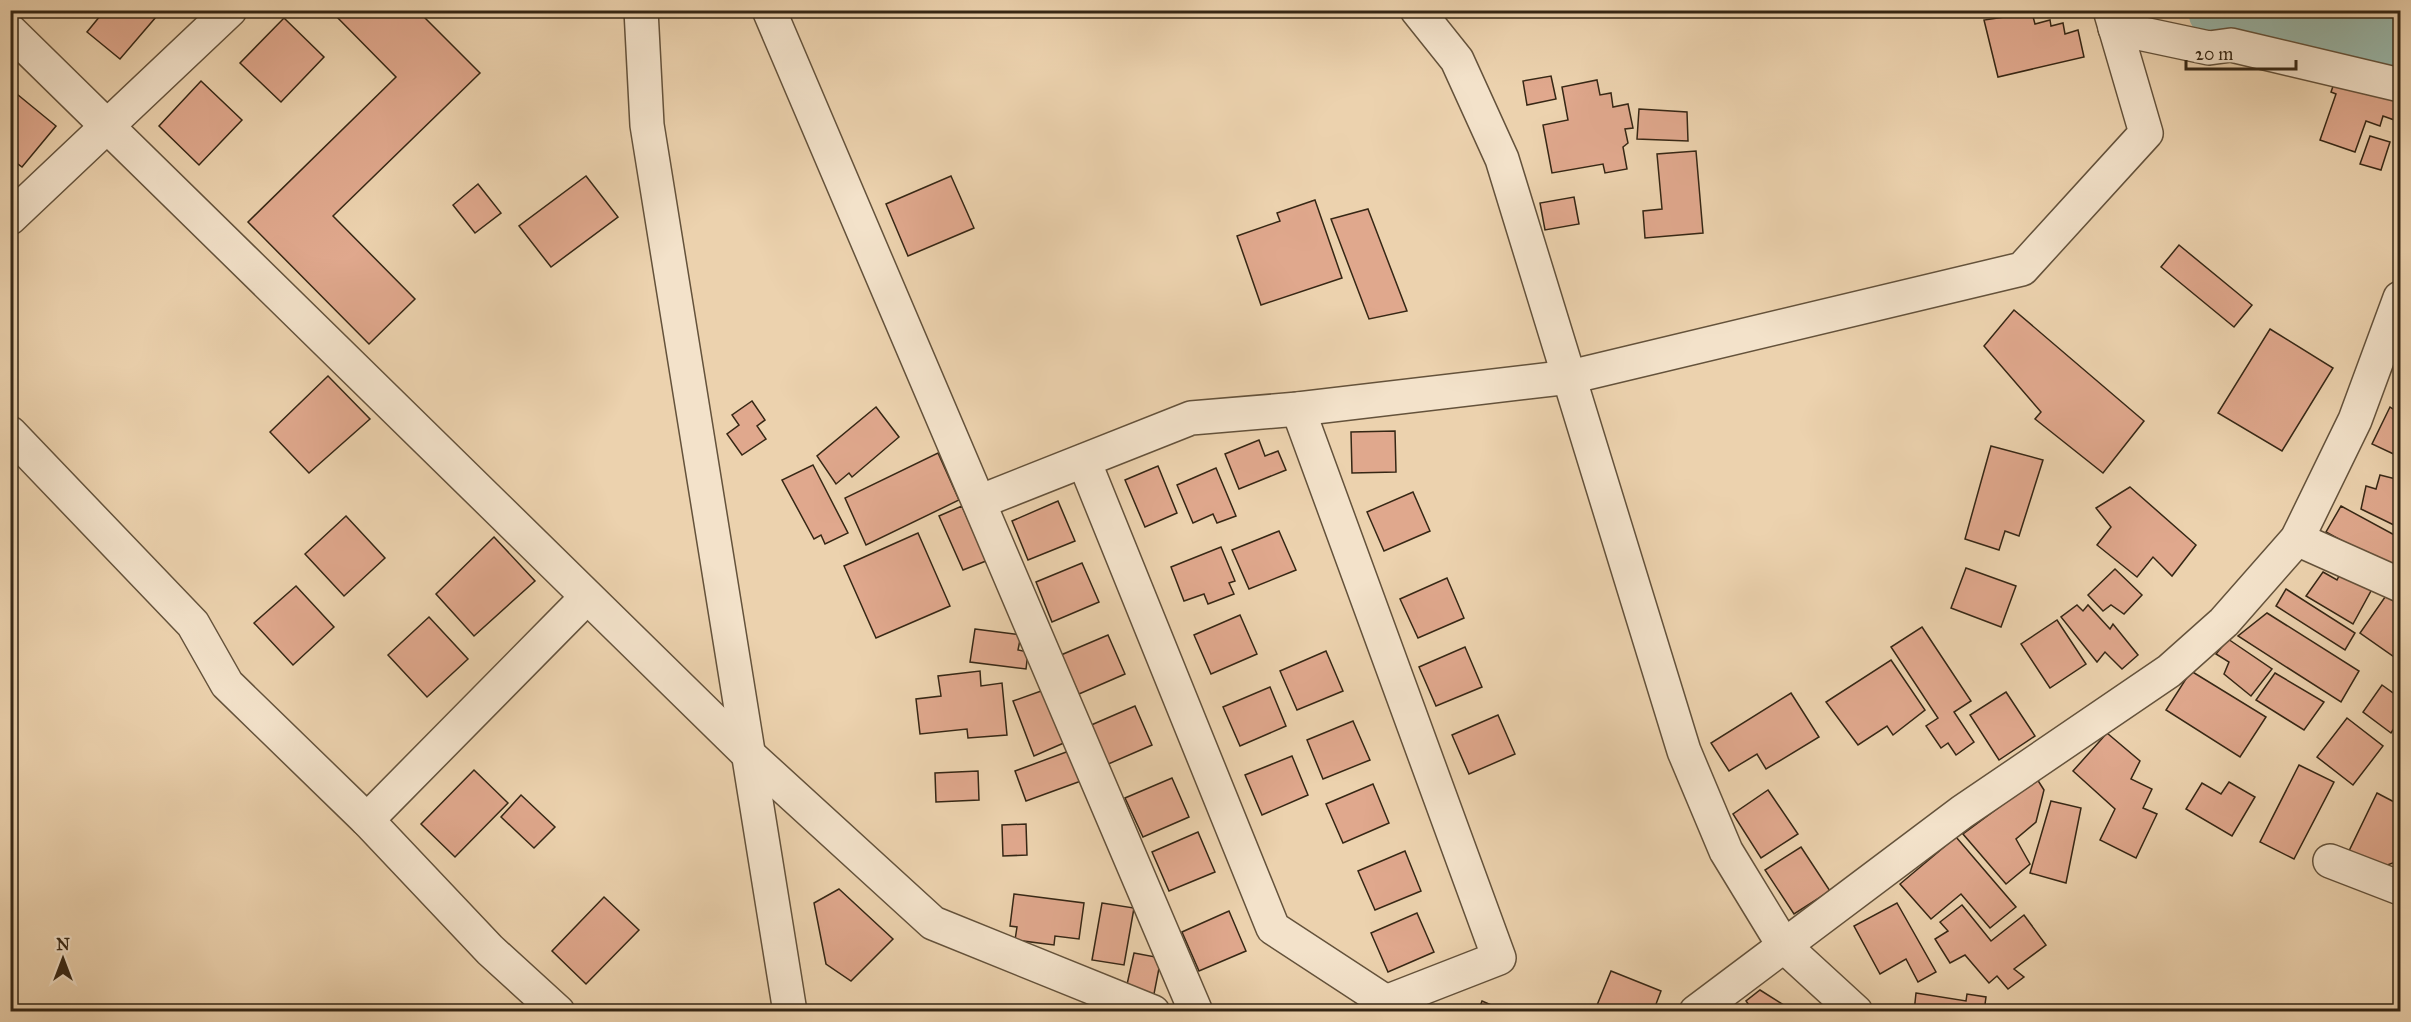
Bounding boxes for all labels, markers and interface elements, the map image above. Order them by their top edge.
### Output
scale bar [2186,33,2296,71]
text: 20 m [2195,43,2233,65]
north arrow [33,929,93,989]
text: N [56,935,70,954]

